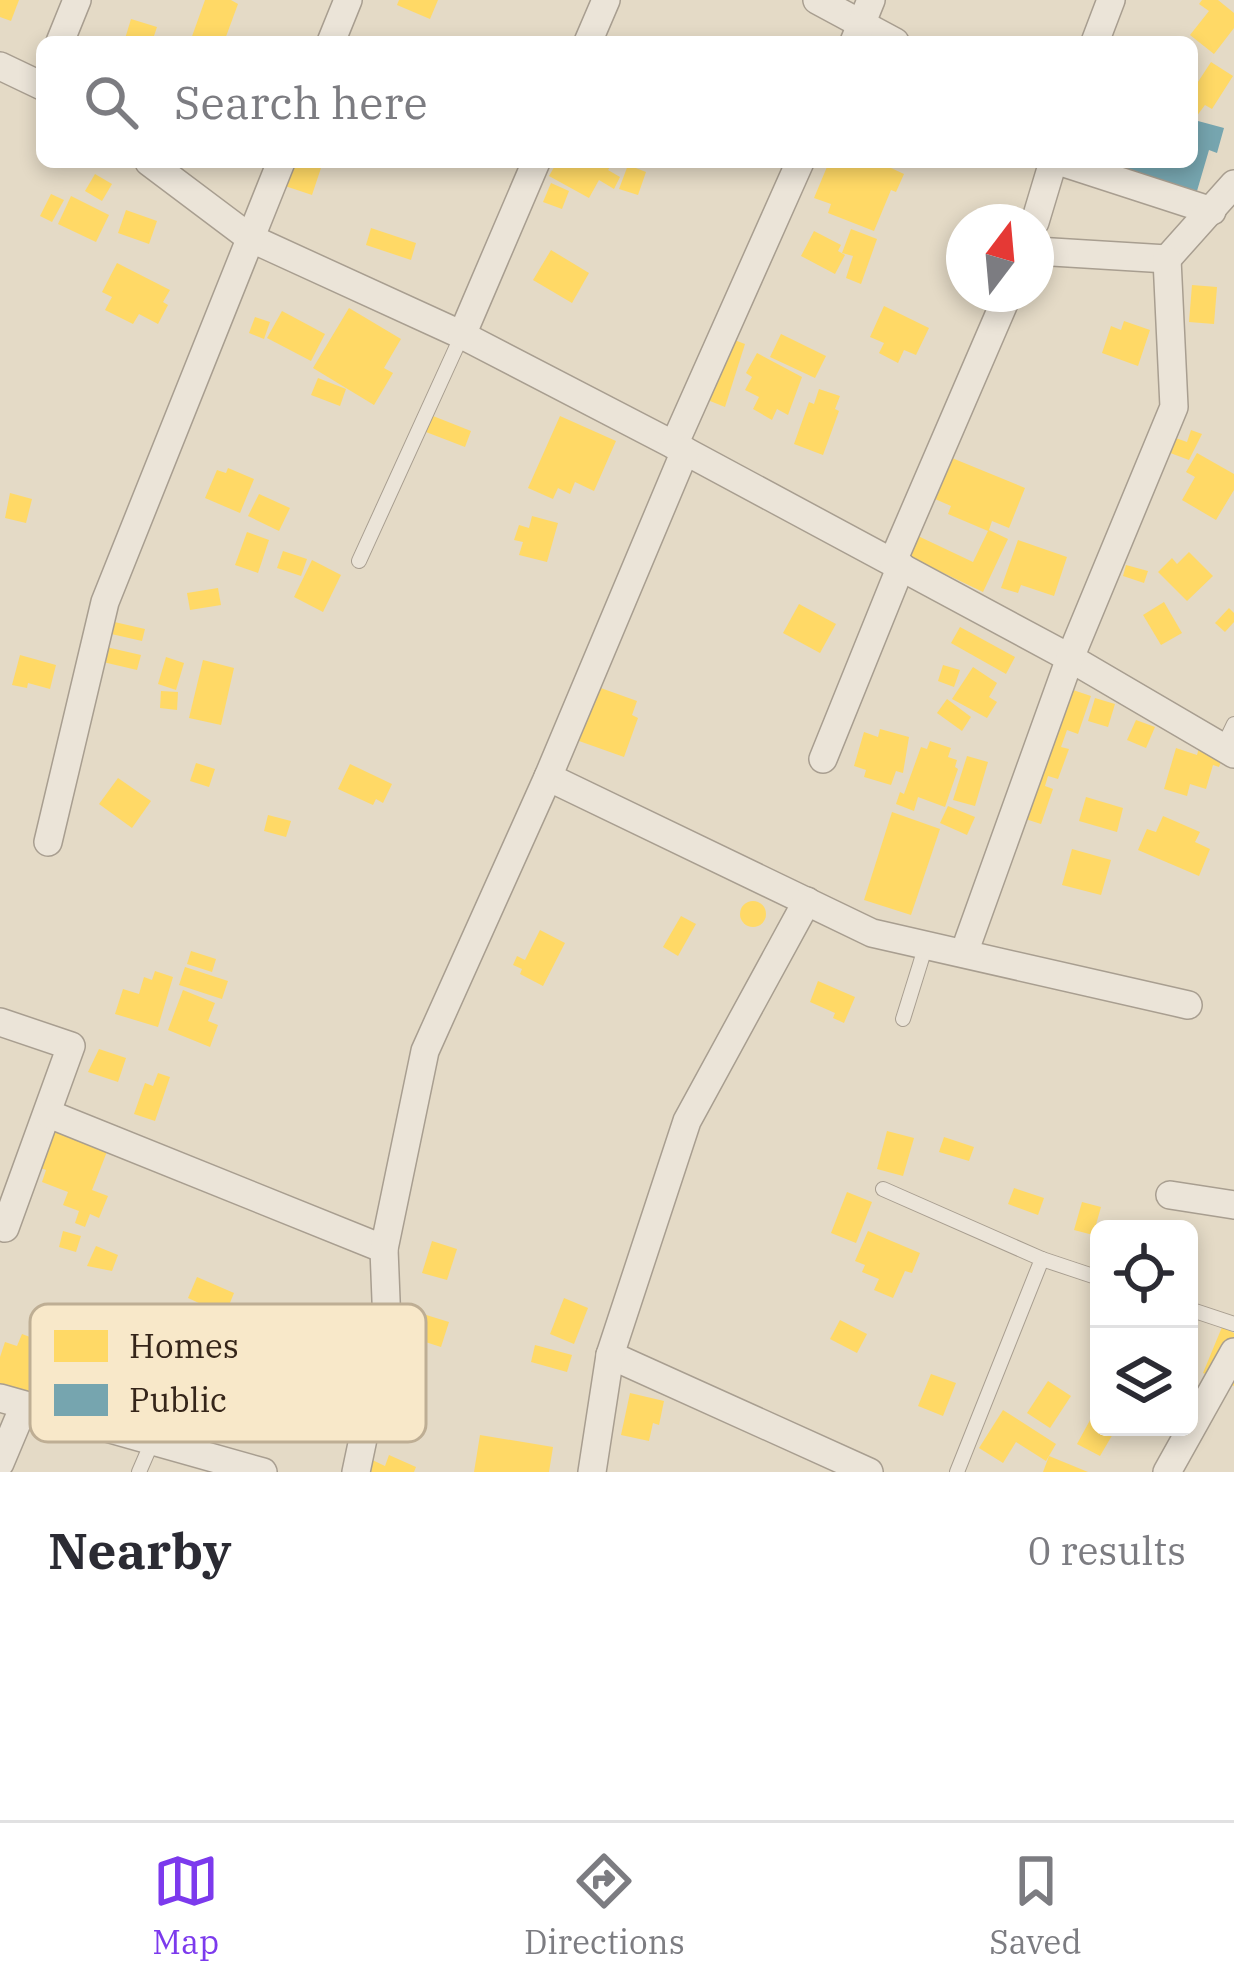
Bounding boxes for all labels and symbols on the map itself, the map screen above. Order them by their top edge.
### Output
north arrow [946,204,1054,312]
legend [30,1304,426,1442]
text: Homes [129,1324,239,1367]
text: Public [129,1378,227,1421]

